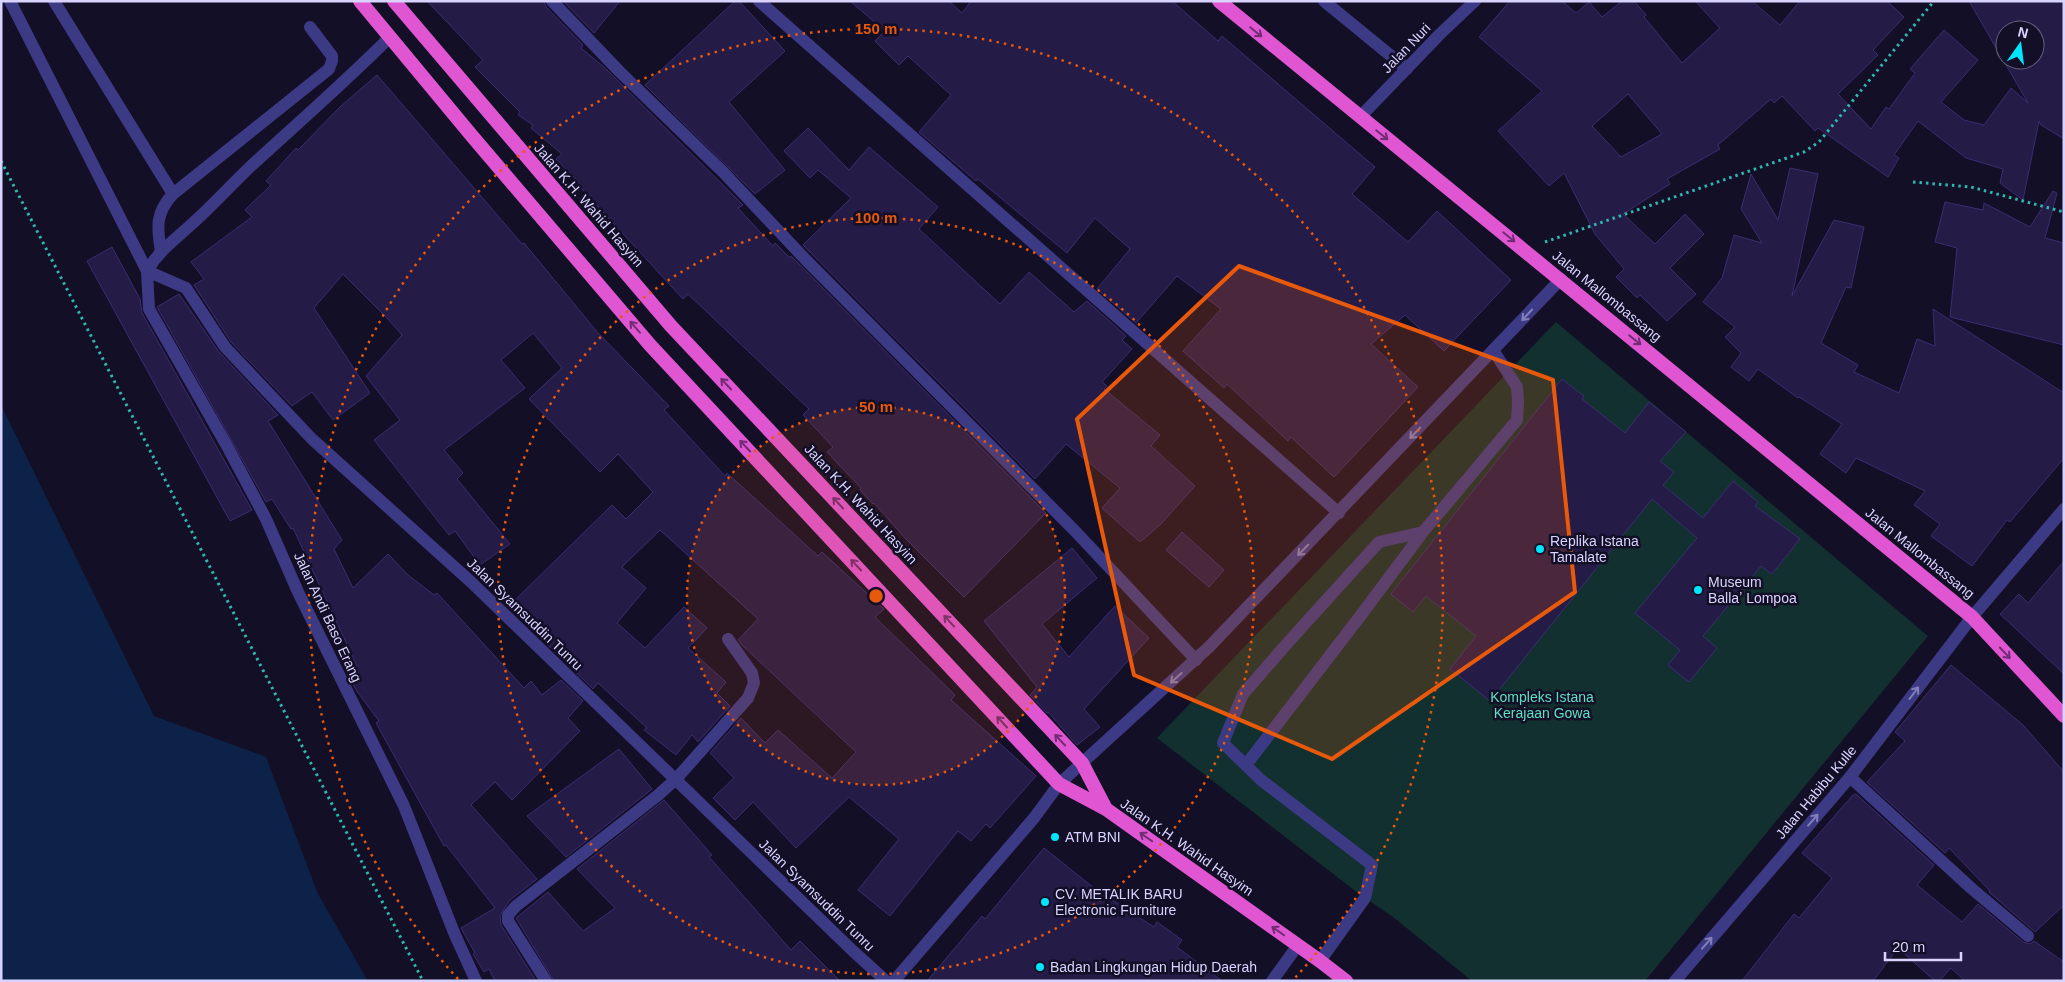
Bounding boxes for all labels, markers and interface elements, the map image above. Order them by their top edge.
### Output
text: 150 m [855,20,897,37]
street label: Jalan Nuri [1378,20,1434,76]
north arrow [1995,20,2045,70]
text: N [2016,23,2030,41]
one-way arrow [1250,27,1263,38]
one-way arrow [1375,130,1388,141]
street label: Jalan K.H. Wahid Hasyim [531,140,647,270]
text: 100 m [855,209,897,226]
one-way arrow [1502,232,1515,243]
street label: Jalan Mallombassang [1549,247,1665,345]
one-way arrow [1521,308,1533,321]
one-way arrow [629,320,641,333]
one-way arrow [1628,334,1641,345]
one-way arrow [720,378,732,391]
text: 50 m [859,398,893,415]
one-way arrow [1409,426,1421,439]
one-way arrow [739,440,751,453]
street label: Jalan K.H. Wahid Hasyim [801,441,921,567]
one-way arrow [832,497,844,509]
street label: Jalan Mallombassang [1862,504,1978,602]
place label: Replika Istana Tamalate [1550,533,1639,565]
marker: Replika Istana Tamalate [1534,543,1546,555]
one-way arrow [1297,544,1309,556]
street label: Jalan Andi Baso Erang [291,549,365,685]
street label: Jalan Syamsuddin Tunru [464,555,586,673]
one-way arrow [850,559,862,572]
place label: Museum Ballaʼ Lompoa [1708,574,1797,606]
marker: Museum Ballaʼ Lompoa [1692,584,1704,596]
centre of rings [867,587,885,605]
one-way arrow [943,615,955,628]
one-way arrow [1999,647,2011,659]
one-way arrow [1170,672,1183,684]
one-way arrow [1909,686,1919,700]
park label: Kompleks Istana Kerajaan Gowa [1490,689,1594,721]
one-way arrow [996,716,1008,729]
one-way arrow [1054,733,1066,746]
street label: Jalan Habibu Kulle [1772,742,1860,842]
street label: Jalan K.H. Wahid Hasyim [1118,795,1256,899]
one-way arrow [1807,814,1819,827]
place label: ATM BNI [1065,829,1121,845]
marker: ATM BNI [1049,831,1061,843]
one-way arrow [1139,832,1153,842]
street label: Jalan Syamsuddin Tunru [756,836,878,954]
place label: CV. METALIK BARU Electronic Furniture [1055,886,1183,918]
marker: CV. METALIK BARU Electronic Furniture [1039,896,1051,908]
one-way arrow [1271,926,1285,936]
scale bar [1885,930,1961,962]
one-way arrow [1701,937,1713,950]
text: 20 m [1892,938,1925,955]
place label: Badan Lingkungan Hidup Daerah [1050,959,1257,975]
marker: Badan Lingkungan Hidup Daerah [1034,961,1046,973]

